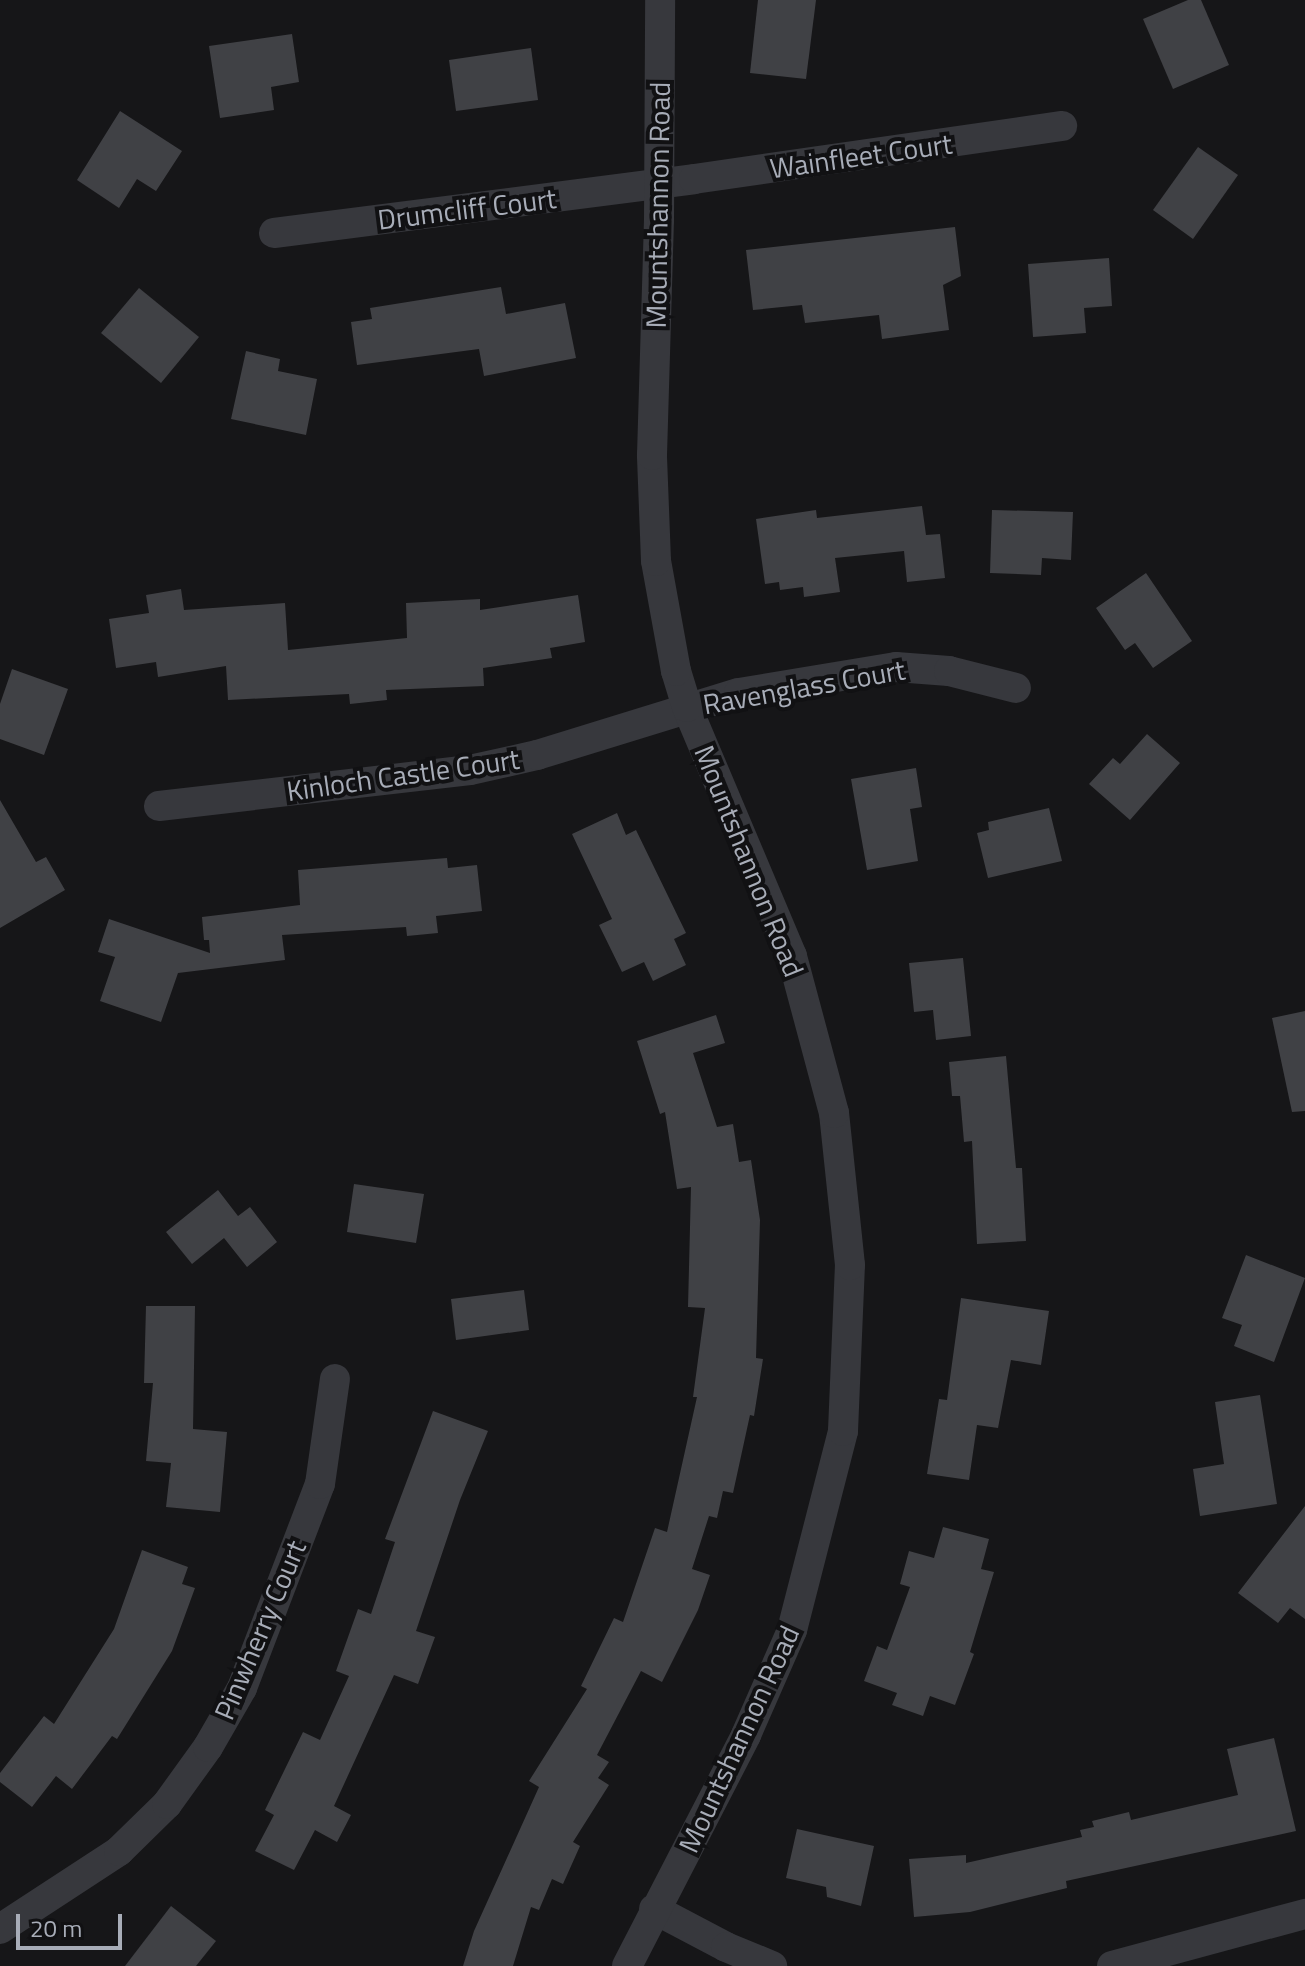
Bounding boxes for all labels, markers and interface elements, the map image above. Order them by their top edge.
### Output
street label: Mountshannon Road [639,81,677,329]
street label: Wainfleet Court [768,127,954,185]
street label: Drumcliff Court [376,181,558,237]
street label: Ravenglass Court [700,653,908,721]
street label: Mountshannon Road [687,740,811,982]
street label: Kinloch Castle Court [284,742,522,808]
street label: Pinwherry Court [207,1535,313,1725]
street label: Mountshannon Road [672,1620,806,1858]
scale bar [20,1898,126,1948]
text: 20 m [30,1910,82,1946]

